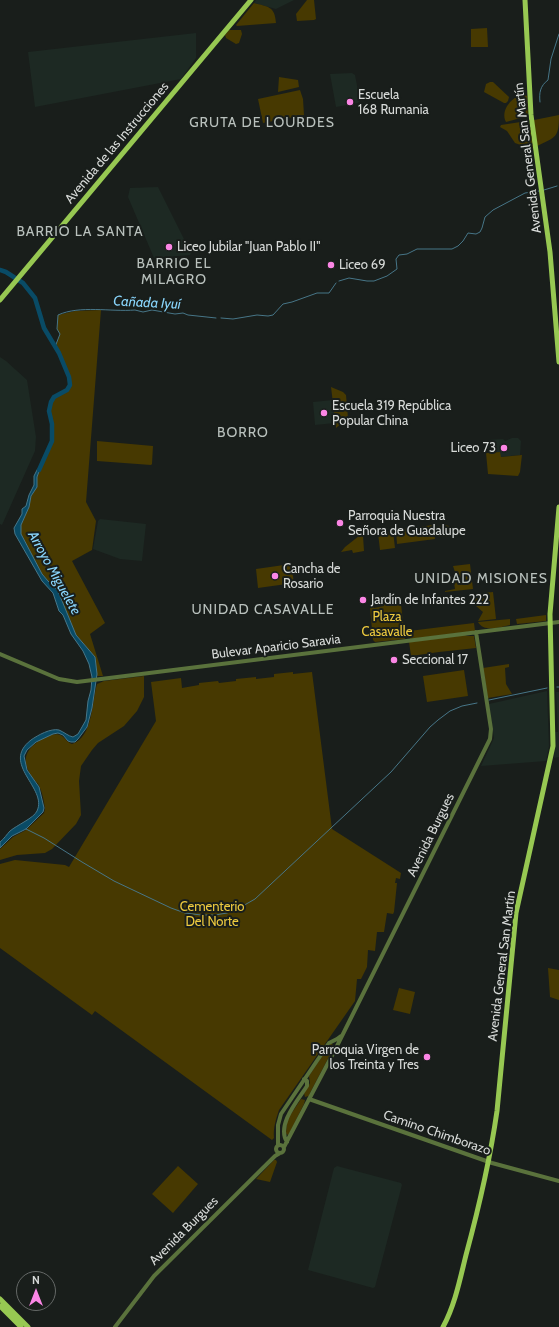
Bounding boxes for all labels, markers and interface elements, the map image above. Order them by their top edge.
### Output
street label: Avenida de las Instrucciones [62,79,172,207]
street label: Avenida General San Martín [511,82,545,234]
place label: Escuela 168 Rumania [358,87,429,118]
marker: Escuela 168 Rumania [345,97,355,107]
district label: GRUTA DE LOURDES [189,115,335,131]
district label: BARRIO LA SANTA [16,224,144,240]
place label: Liceo Jubilar "Juan Pablo II" [177,239,320,255]
marker: Liceo Jubilar "Juan Pablo II" [164,242,174,252]
district label: BARRIO EL MILAGRO [136,256,212,288]
place label: Liceo 69 [339,257,386,273]
marker: Liceo 69 [326,260,336,270]
water label: Cañada Iyuí [113,293,181,313]
place label: Escuela 319 República Popular China [332,398,451,429]
marker: Escuela 319 República Popular China [319,408,329,418]
district label: BORRO [217,425,269,441]
place label: Liceo 73 [451,440,496,456]
marker: Liceo 73 [499,443,509,453]
place label: Parroquia Nuestra Señora de Guadalupe [348,508,466,539]
marker: Parroquia Nuestra Señora de Guadalupe [335,518,345,528]
water label: Arroyo Miguelete [24,528,84,618]
place label: Cancha de Rosario [283,561,340,592]
marker: Cancha de Rosario [270,571,280,581]
district label: UNIDAD MISIONES [414,571,548,587]
place label: Jardín de Infantes 222 [371,592,489,608]
marker: Jardín de Infantes 222 [358,595,368,605]
district label: UNIDAD CASAVALLE [191,602,335,618]
park label: Plaza Casavalle [362,609,412,640]
street label: Bulevar Aparicio Saravia [211,631,341,663]
place label: Seccional 17 [402,652,468,668]
marker: Seccional 17 [389,655,399,665]
street label: Avenida Burgues [404,791,458,879]
street label: Avenida General San Martín [485,890,519,1042]
park label: Cementerio Del Norte [180,899,244,930]
place label: Parroquia Virgen de los Treinta y Tres [312,1042,419,1073]
marker: Parroquia Virgen de los Treinta y Tres [422,1052,432,1062]
street label: Camino Chimborazo [381,1107,493,1159]
street label: Avenida Burgues [146,1193,222,1269]
north arrow [16,1271,56,1311]
text: N [32,1273,40,1287]

